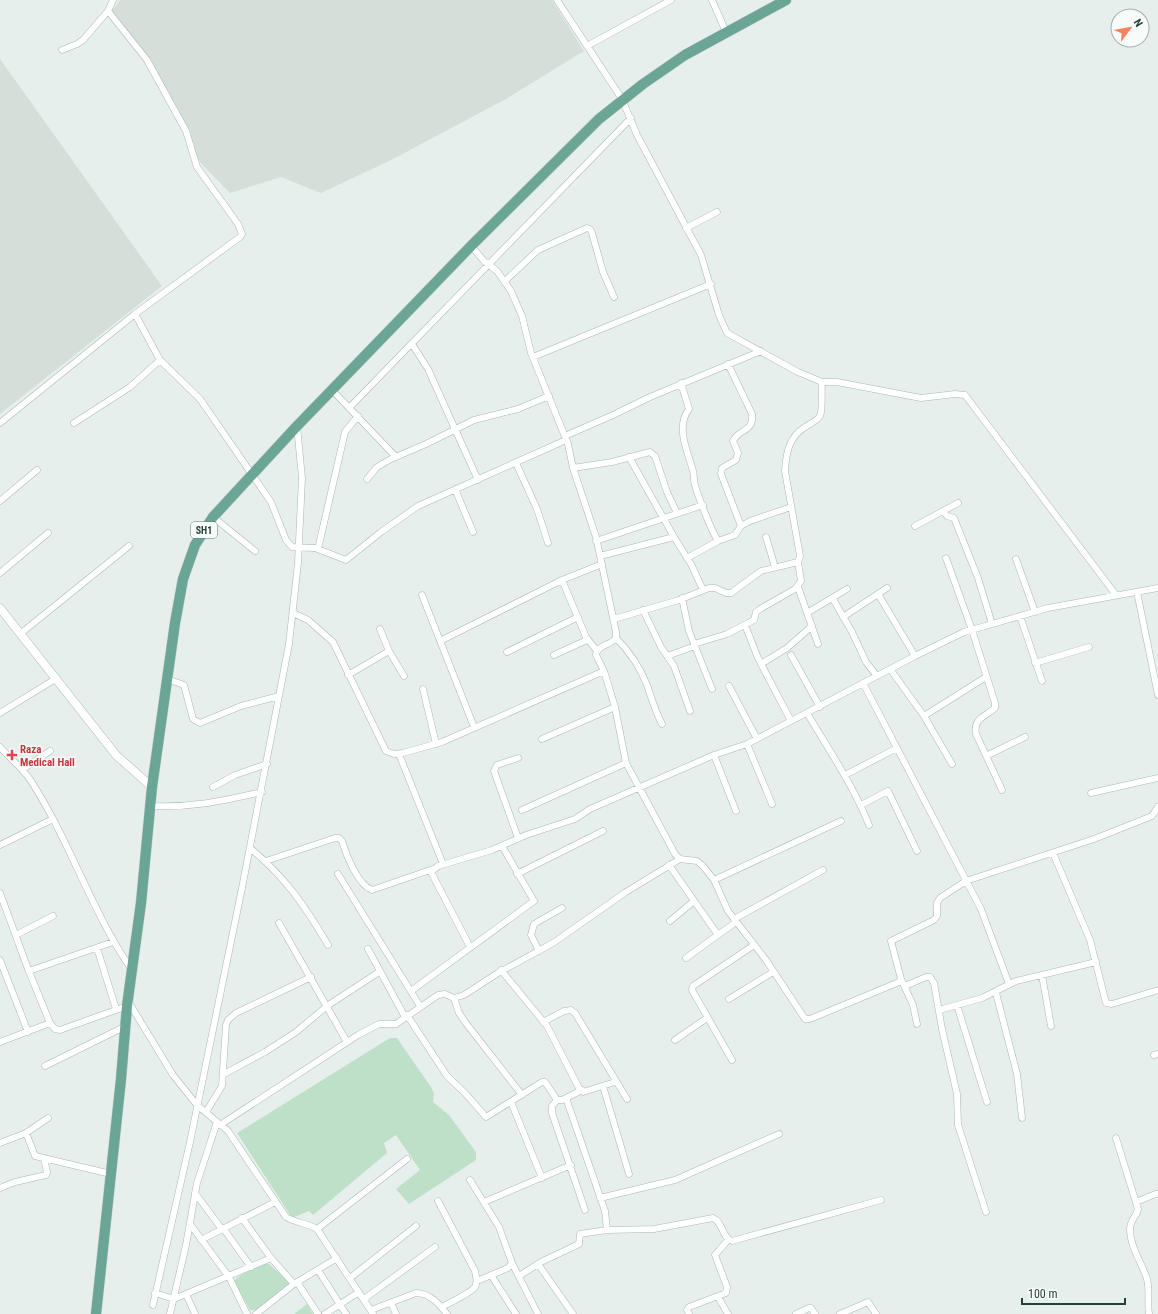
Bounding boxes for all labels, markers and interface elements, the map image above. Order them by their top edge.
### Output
north arrow [1110,8,1150,48]
text: N [1131,17,1145,29]
road number: SH1 [191,522,217,538]
place label: Raza Medical Hall [20,743,75,769]
marker: Raza Medical Hall [7,750,17,760]
scale bar [1022,1280,1125,1306]
text: 100 m [1028,1287,1058,1301]

